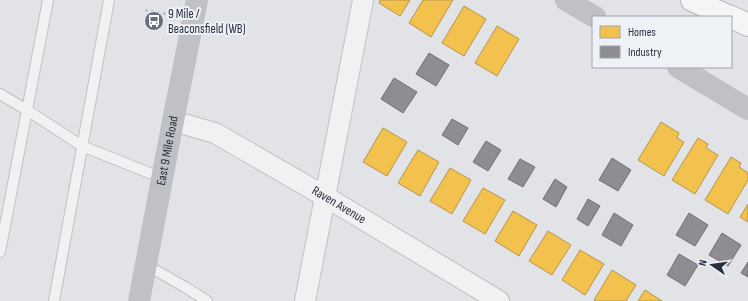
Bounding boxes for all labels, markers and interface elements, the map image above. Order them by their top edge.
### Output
place label: 9 Mile / Beaconsfield (WB) [168,6,246,37]
bus stop icon: 9 Mile / Beaconsfield (WB) [143,10,165,32]
legend [592,16,732,68]
text: Homes [628,25,656,40]
text: Industry [628,45,662,60]
street label: East 9 Mile Road [153,115,182,187]
street label: Raven Avenue [309,183,369,227]
north arrow [692,245,732,285]
text: N [696,258,710,267]

